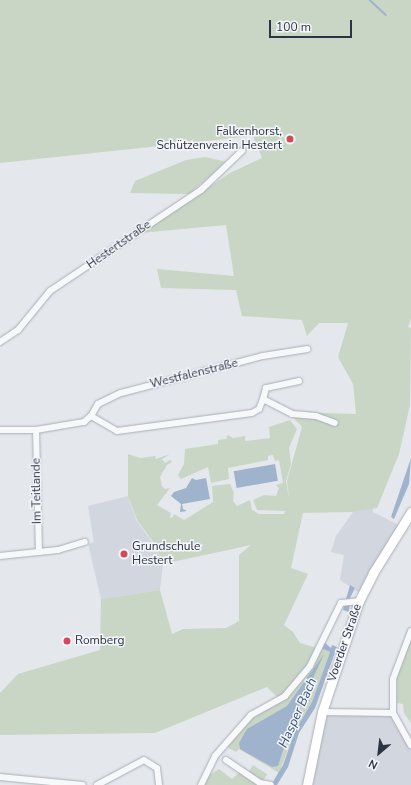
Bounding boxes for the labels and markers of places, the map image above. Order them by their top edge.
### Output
place label: Falkenhorst, Schützenverein Hestert [156,125,282,153]
marker: Falkenhorst, Schützenverein Hestert [285,134,295,144]
place label: Grundschule Hestert [132,540,200,568]
marker: Grundschule Hestert [119,549,129,559]
place label: Romberg [75,634,124,648]
marker: Romberg [62,636,72,646]

